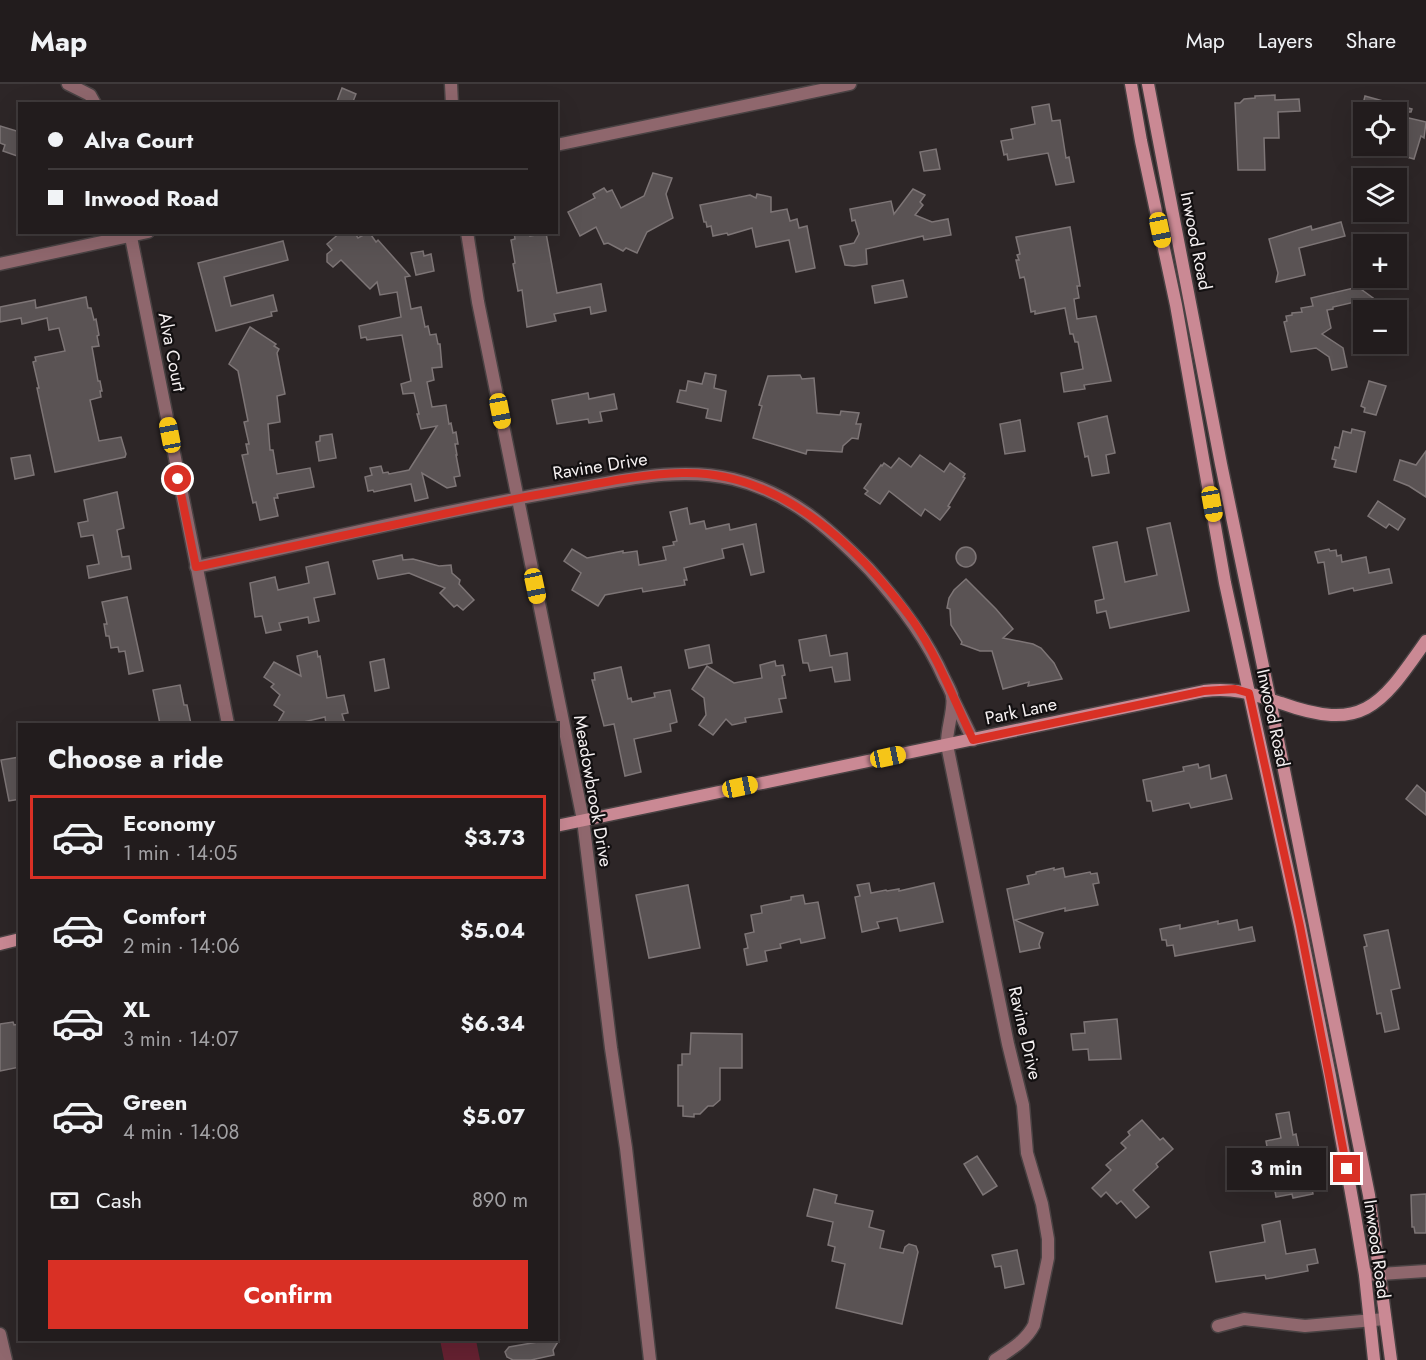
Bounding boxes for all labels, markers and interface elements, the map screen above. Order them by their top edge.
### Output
text: Map [30,21,87,62]
text: Map [1186,26,1225,56]
text: Layers [1258,26,1313,56]
text: Share [1346,26,1396,56]
map controls [1353,102,1407,354]
button: locate [1353,102,1407,156]
text: Alva Court [84,124,193,156]
button: layers [1353,168,1407,222]
text: Inwood Road [84,182,219,214]
street label: Inwood Road [1174,189,1218,293]
car [1147,211,1173,249]
button: + [1353,234,1407,288]
button: − [1353,300,1407,354]
street label: Alva Court [152,310,193,394]
car [488,392,512,430]
car [158,416,182,454]
street label: Ravine Drive [551,446,649,486]
route start [164,465,191,492]
car [1200,485,1224,523]
car [522,567,548,605]
street label: Inwood Road [1250,666,1296,770]
street label: Park Lane [983,691,1059,731]
street label: Meadowbrook Drive [567,713,619,869]
text: Choose a ride [48,739,223,778]
car [869,744,907,770]
car [721,774,759,800]
text: Economy [123,807,215,839]
icon: car [51,810,105,864]
text: $3.73 [464,821,525,853]
text: 1 min · 14:05 [123,839,237,868]
text: Comfort [123,900,206,932]
icon: car [51,903,105,957]
text: $5.04 [460,914,525,946]
text: 2 min · 14:06 [123,932,240,961]
street label: Ravine Drive [1002,984,1048,1082]
text: XL [123,993,150,1025]
icon: car [51,996,105,1050]
text: $6.34 [460,1007,525,1039]
text: 3 min · 14:07 [123,1025,238,1054]
text: Green [123,1086,187,1118]
icon: car [51,1089,105,1143]
text: $5.07 [462,1100,525,1132]
text: 4 min · 14:08 [123,1118,240,1147]
callout: 3 min [1227,1148,1326,1190]
text: 3 min [1251,1154,1302,1183]
route end [1333,1155,1360,1182]
icon: cash [48,1184,81,1217]
text: Cash [96,1184,142,1216]
text: 890 m [472,1186,528,1215]
street label: Inwood Road [1357,1198,1397,1300]
button: Confirm [48,1260,528,1329]

